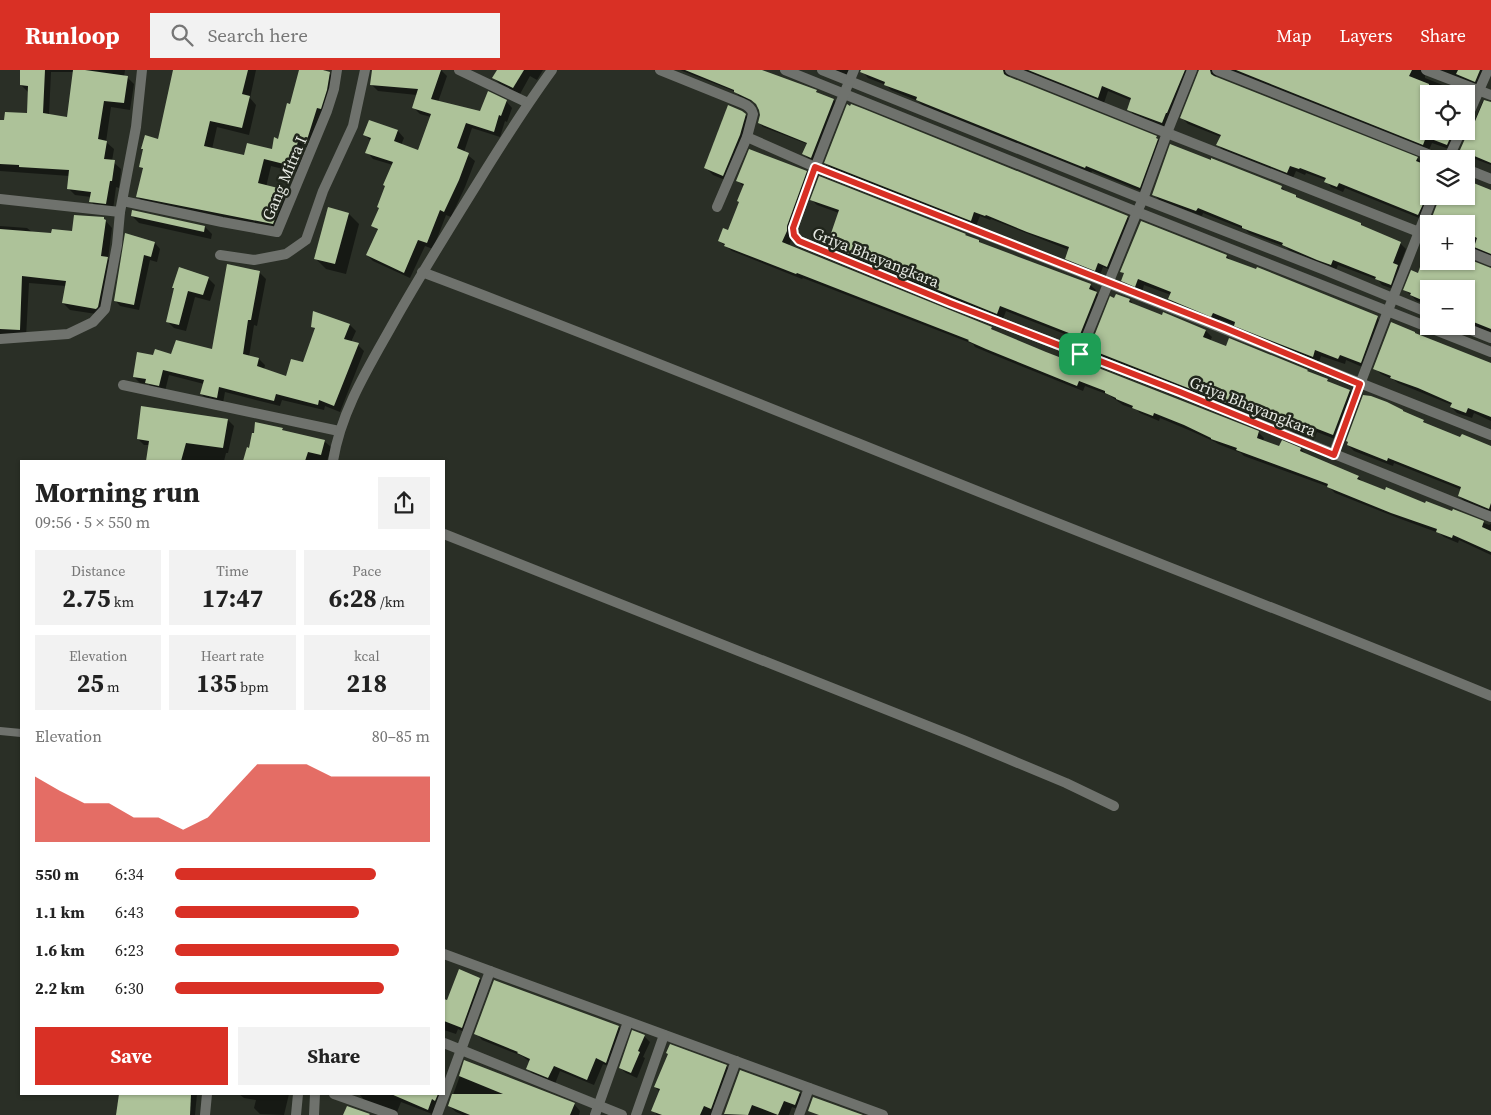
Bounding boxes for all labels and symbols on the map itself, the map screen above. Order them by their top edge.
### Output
street label: Gang Mitra I [256,132,312,223]
street label: Griya Bhayangkara [809,222,943,293]
pin [1059,333,1101,375]
street label: Griya Bhayangkara [1186,371,1320,442]

